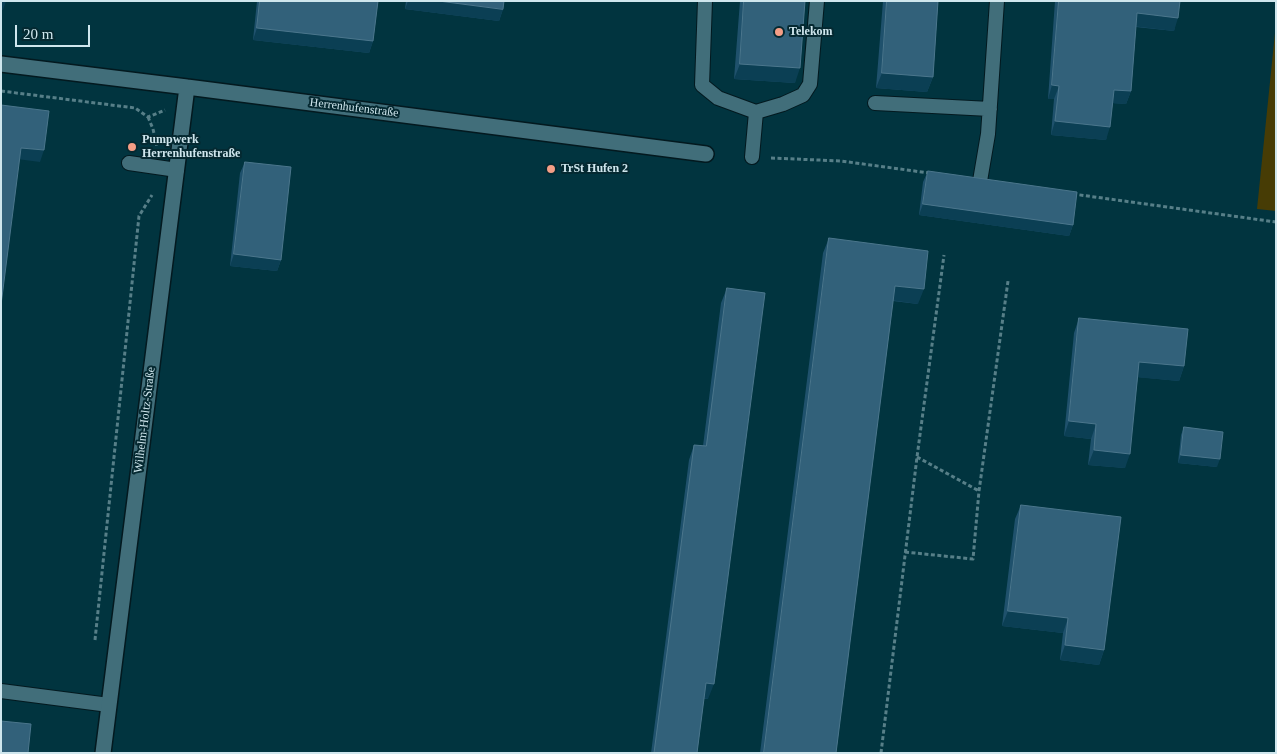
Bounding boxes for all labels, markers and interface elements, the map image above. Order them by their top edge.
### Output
scale bar [18,15,92,47]
place label: Telekom [789,25,833,39]
text: 20 m [23,26,53,42]
marker: Telekom [773,26,785,38]
street label: Herrenhufenstraße [309,95,399,121]
place label: Pumpwerk Herrenhufenstraße [142,133,240,161]
marker: Pumpwerk Herrenhufenstraße [126,141,138,153]
place label: TrSt Hufen 2 [561,162,628,176]
marker: TrSt Hufen 2 [545,163,557,175]
street label: Wilhelm-Holtz-Straße [131,366,159,474]

